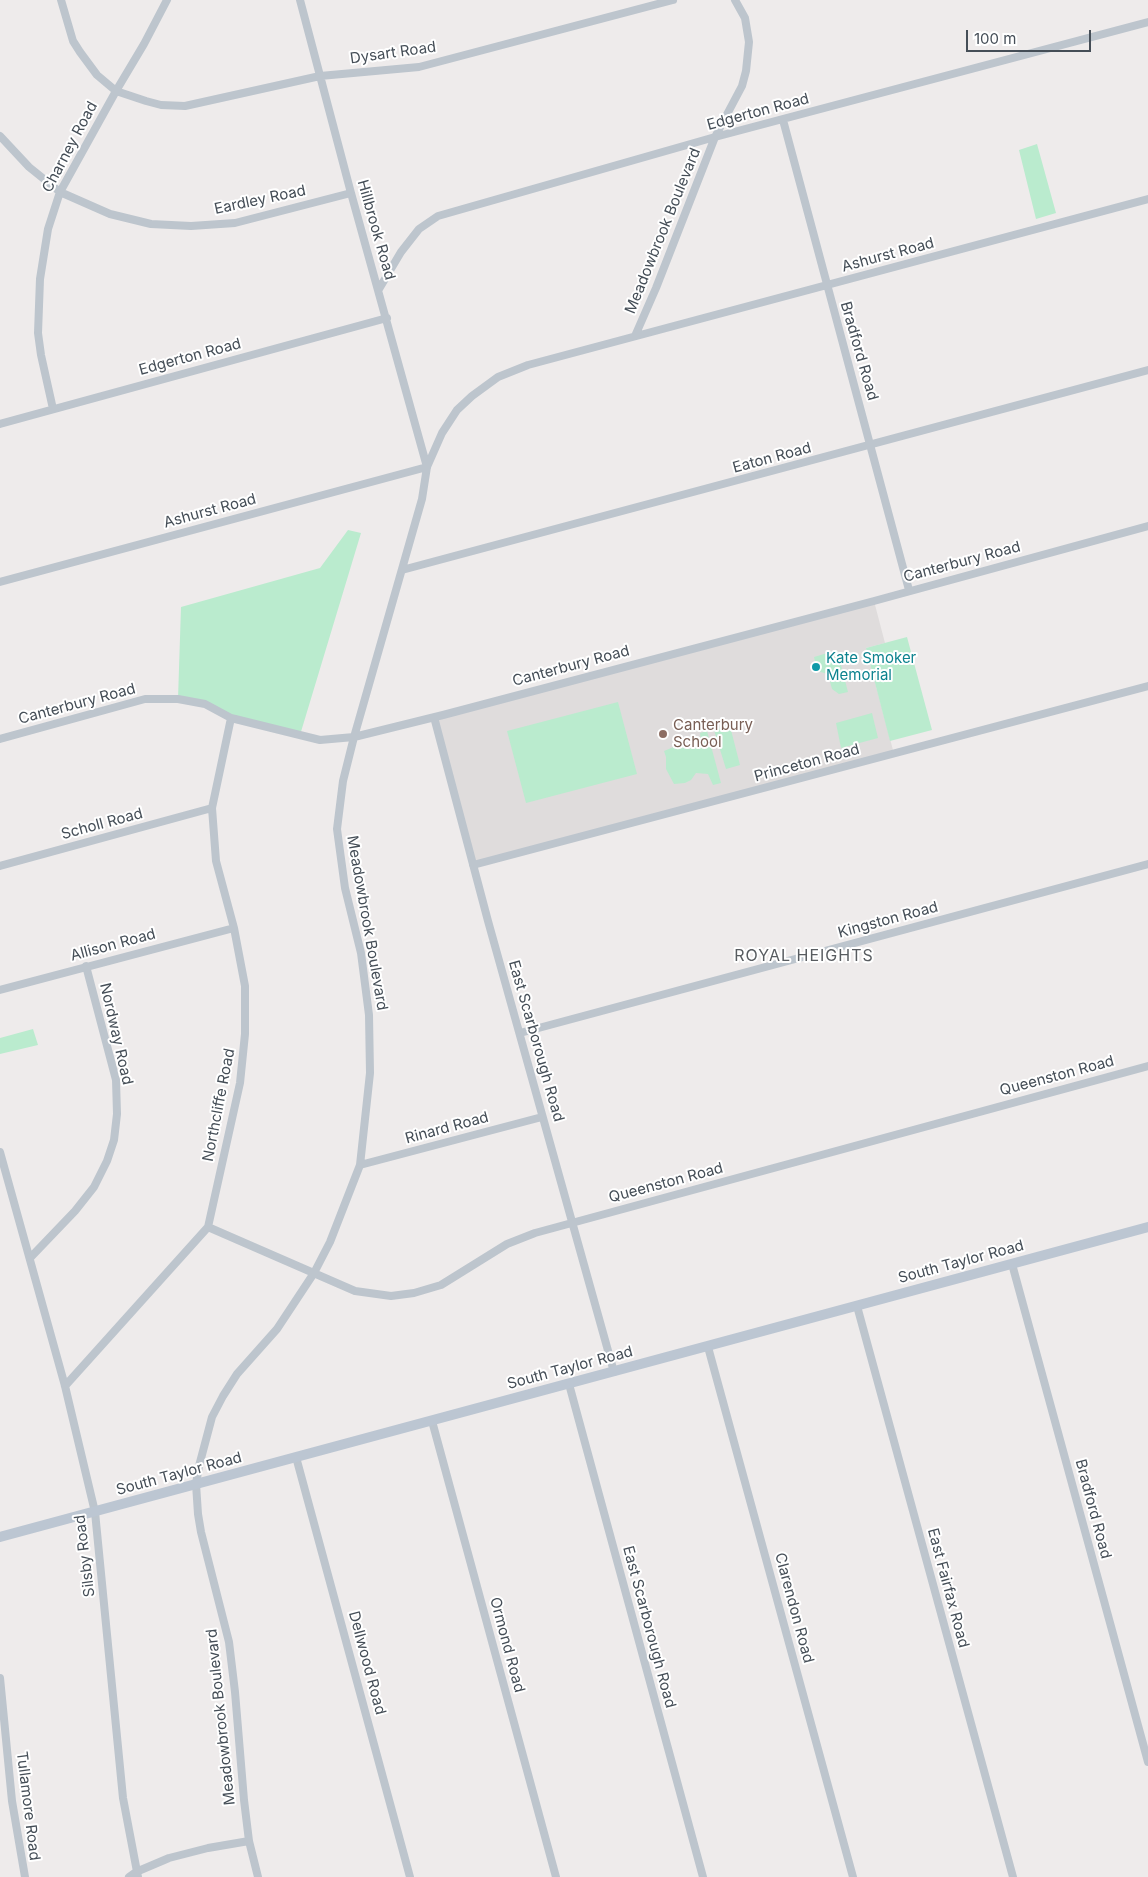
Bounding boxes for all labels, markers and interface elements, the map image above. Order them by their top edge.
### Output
scale bar [968,20,1093,52]
text: 100 m [974,29,1016,48]
street label: Dysart Road [349,38,437,68]
street label: Edgerton Road [705,90,811,134]
street label: Charney Road [39,99,101,195]
street label: Meadowbrook Boulevard [621,145,705,317]
street label: Hillbrook Road [353,178,399,282]
street label: Eardley Road [213,182,307,218]
street label: Ashurst Road [840,234,936,276]
street label: Bradford Road [836,299,882,403]
street label: Edgerton Road [137,335,243,379]
street label: Eaton Road [731,439,813,477]
street label: Ashurst Road [162,490,258,532]
street label: Canterbury Road [902,538,1022,586]
street label: Canterbury Road [511,642,631,690]
place label: Kate Smoker Memorial [826,649,916,684]
marker: Kate Smoker Memorial [810,661,822,673]
street label: Canterbury Road [17,680,137,728]
place label: Canterbury School [673,716,753,751]
marker: Canterbury School [657,728,669,740]
street label: Princeton Road [752,740,862,786]
street label: Scholl Road [59,804,145,844]
street label: Meadowbrook Boulevard [343,834,391,1012]
street label: Kingston Road [836,898,940,942]
street label: Allison Road [68,925,158,965]
district label: ROYAL HEIGHTS [733,946,875,966]
street label: East Scarborough Road [504,958,568,1124]
street label: Nordway Road [96,981,136,1087]
street label: Northcliffe Road [199,1047,239,1163]
street label: Queenston Road [998,1052,1116,1100]
street label: Rinard Road [403,1108,491,1148]
street label: Queenston Road [607,1159,725,1207]
street label: South Taylor Road [896,1237,1026,1287]
street label: South Taylor Road [505,1343,635,1393]
street label: South Taylor Road [114,1449,244,1499]
street label: Bradford Road [1071,1457,1115,1561]
street label: Silsby Road [71,1514,99,1598]
street label: East Fairfax Road [923,1526,973,1650]
street label: East Scarborough Road [619,1544,679,1710]
street label: Clarendon Road [771,1551,817,1665]
street label: Ormond Road [486,1595,528,1695]
street label: Dellwood Road [345,1609,389,1717]
street label: Meadowbrook Boulevard [203,1628,239,1806]
street label: Tullamore Road [12,1750,44,1862]

